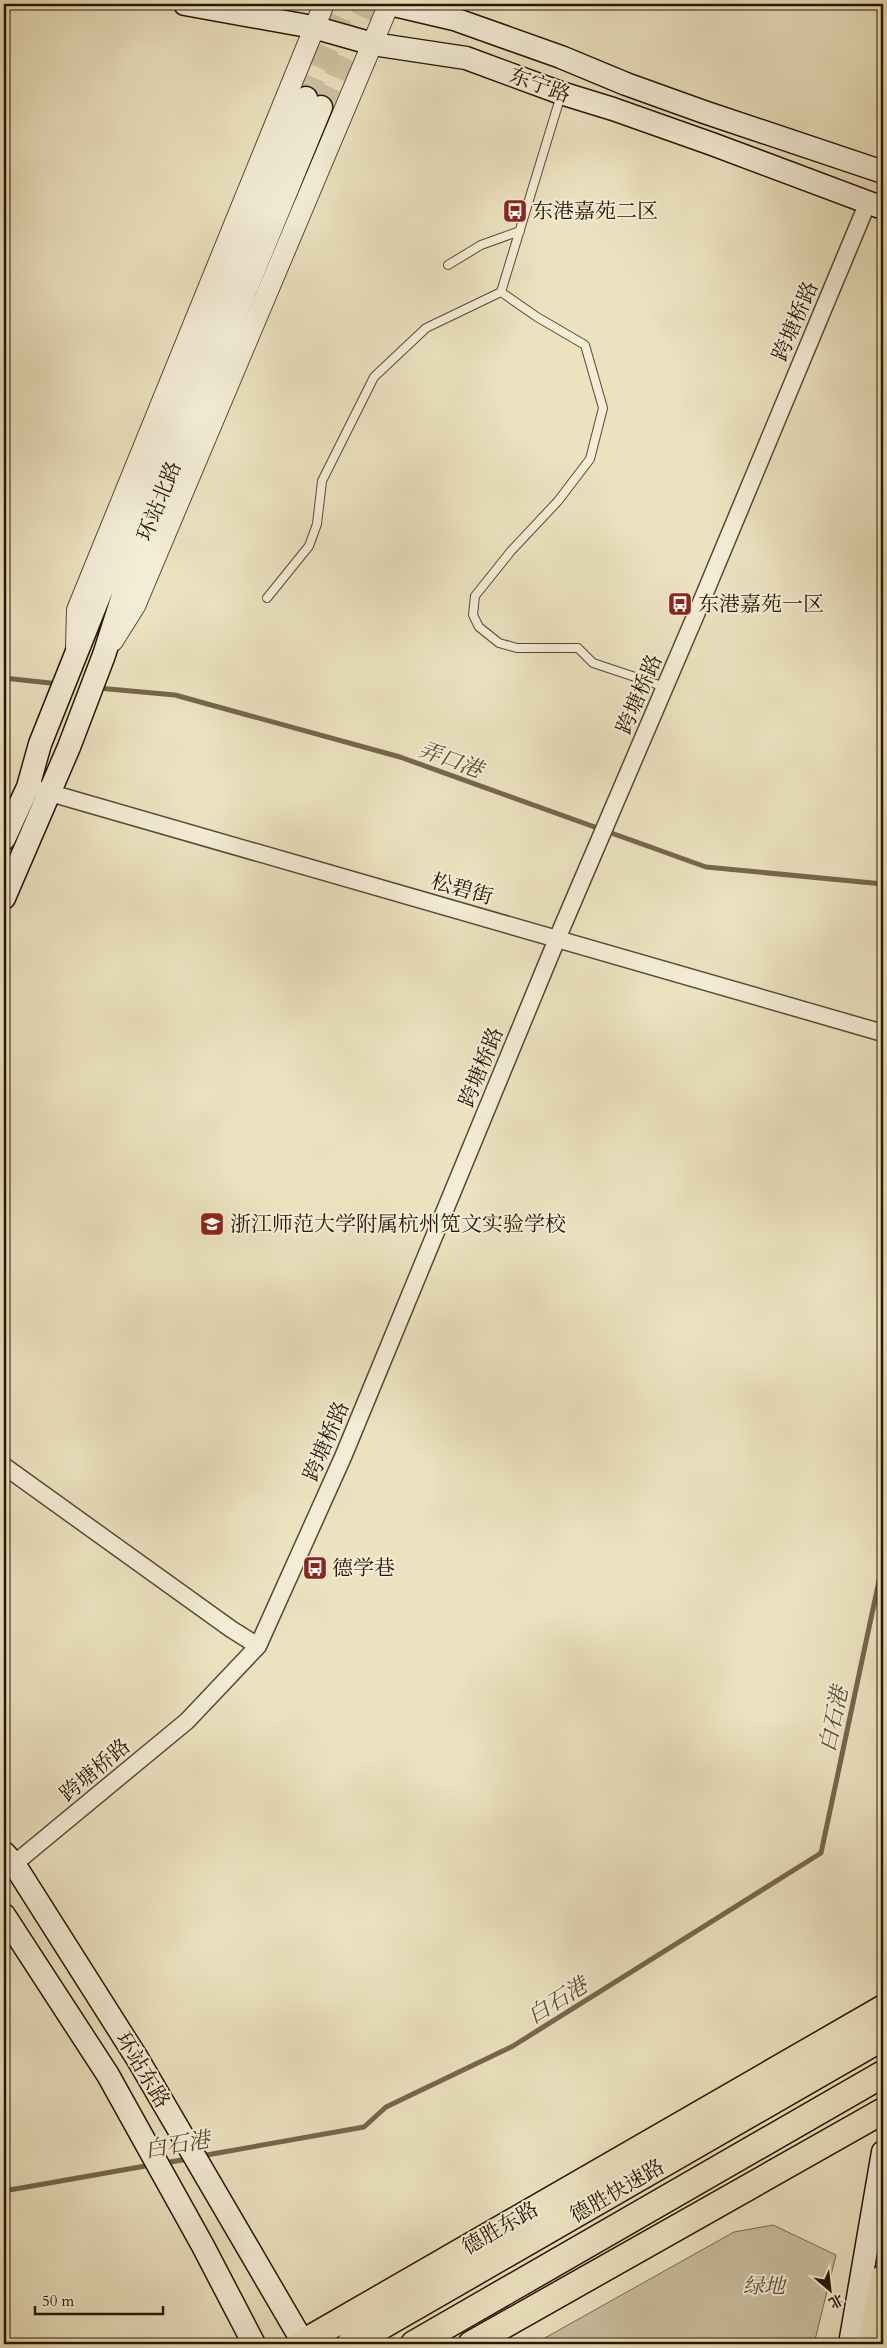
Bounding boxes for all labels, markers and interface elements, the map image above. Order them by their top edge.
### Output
street label: 东宁路 [505,61,574,110]
place label: 东港嘉苑二区 [532,197,658,226]
bus stop icon: 东港嘉苑二区 [502,198,528,224]
street label: 跨塘桥路 [766,277,825,366]
street label: 环站北路 [130,457,189,546]
place label: 东港嘉苑一区 [698,590,824,619]
bus stop icon: 东港嘉苑一区 [667,591,693,617]
street label: 跨塘桥路 [610,650,669,739]
water label: 弄口港 [415,735,490,786]
street label: 松碧街 [428,867,496,912]
street label: 跨塘桥路 [452,1023,511,1112]
place label: 浙江师范大学附属杭州笕文实验学校 [230,1210,566,1239]
school or university icon: 浙江师范大学附属杭州笕文实验学校 [199,1211,225,1237]
street label: 跨塘桥路 [297,1397,356,1486]
place label: 德学巷 [332,1554,395,1583]
bus stop icon: 德学巷 [302,1555,328,1581]
water label: 白石港 [812,1681,856,1755]
street label: 跨塘桥路 [54,1732,137,1808]
water label: 白石港 [522,1969,596,2031]
street label: 环站东路 [109,2027,177,2114]
water label: 白石港 [142,2124,215,2165]
street label: 德胜快速路 [565,2153,670,2230]
street label: 德胜东路 [457,2195,544,2262]
north arrow [804,2266,854,2316]
park label: 绿地 [743,2272,787,2301]
scale bar [35,2283,162,2315]
text: 北 [825,2289,847,2313]
text: 50 m [42,2291,74,2311]

